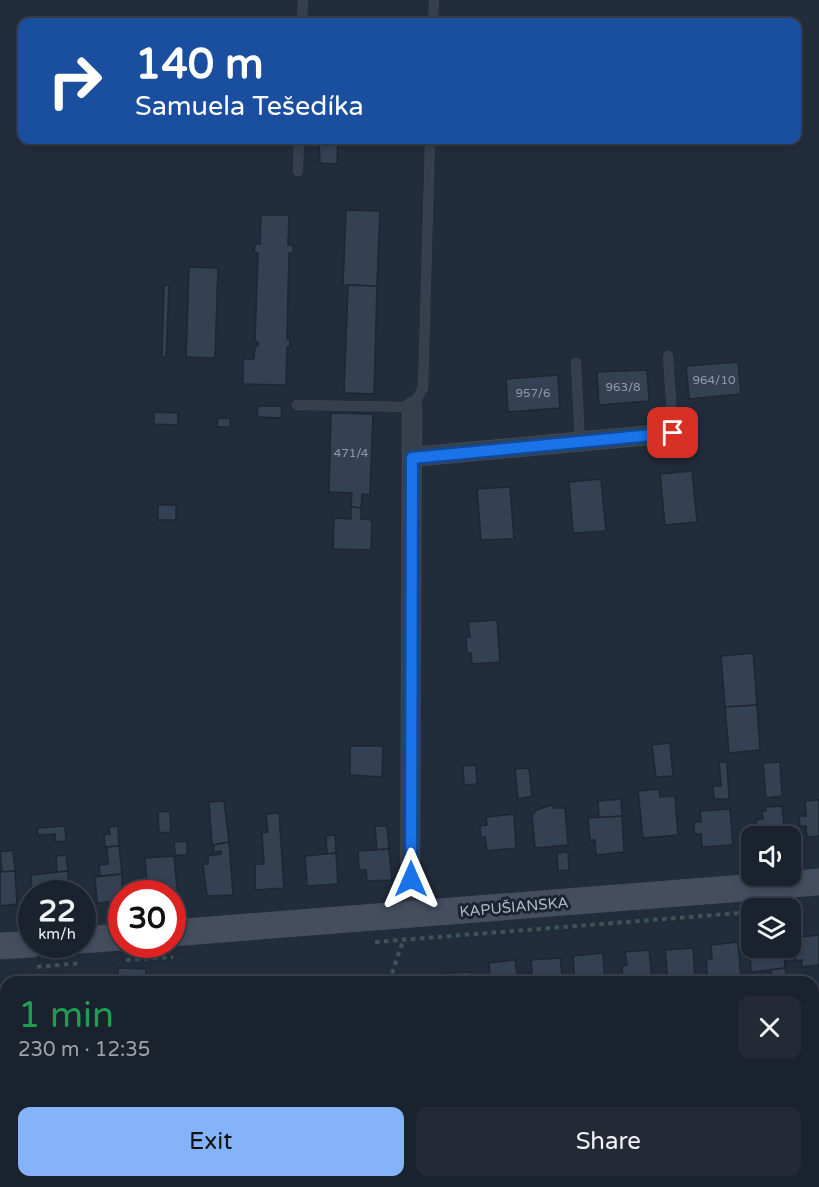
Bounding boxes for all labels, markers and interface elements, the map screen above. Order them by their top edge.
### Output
text: 140 m [135,39,264,90]
icon: right [36,42,114,120]
text: Samuela Tešedíka [135,90,364,123]
house number: 964/10 [693,373,736,387]
house number: 963/8 [605,380,641,394]
house number: 957/6 [515,386,551,400]
pin [647,407,698,458]
icon: arrive [656,416,689,449]
house number: 471/4 [334,446,369,460]
map controls [741,826,801,958]
button: sound [741,826,801,886]
position arrow [379,847,443,911]
speed limit sign: 30 [108,880,186,958]
text: 22 [38,893,76,930]
street label: KAPUŠIANSKA [459,893,569,921]
button: layers [741,898,801,958]
text: km/h [38,925,76,943]
text: 1 min [18,994,114,1037]
button: close [738,996,801,1059]
text: 230 m · 12:35 [18,1038,150,1062]
button: Exit [18,1107,404,1176]
button: Share [416,1107,801,1176]

